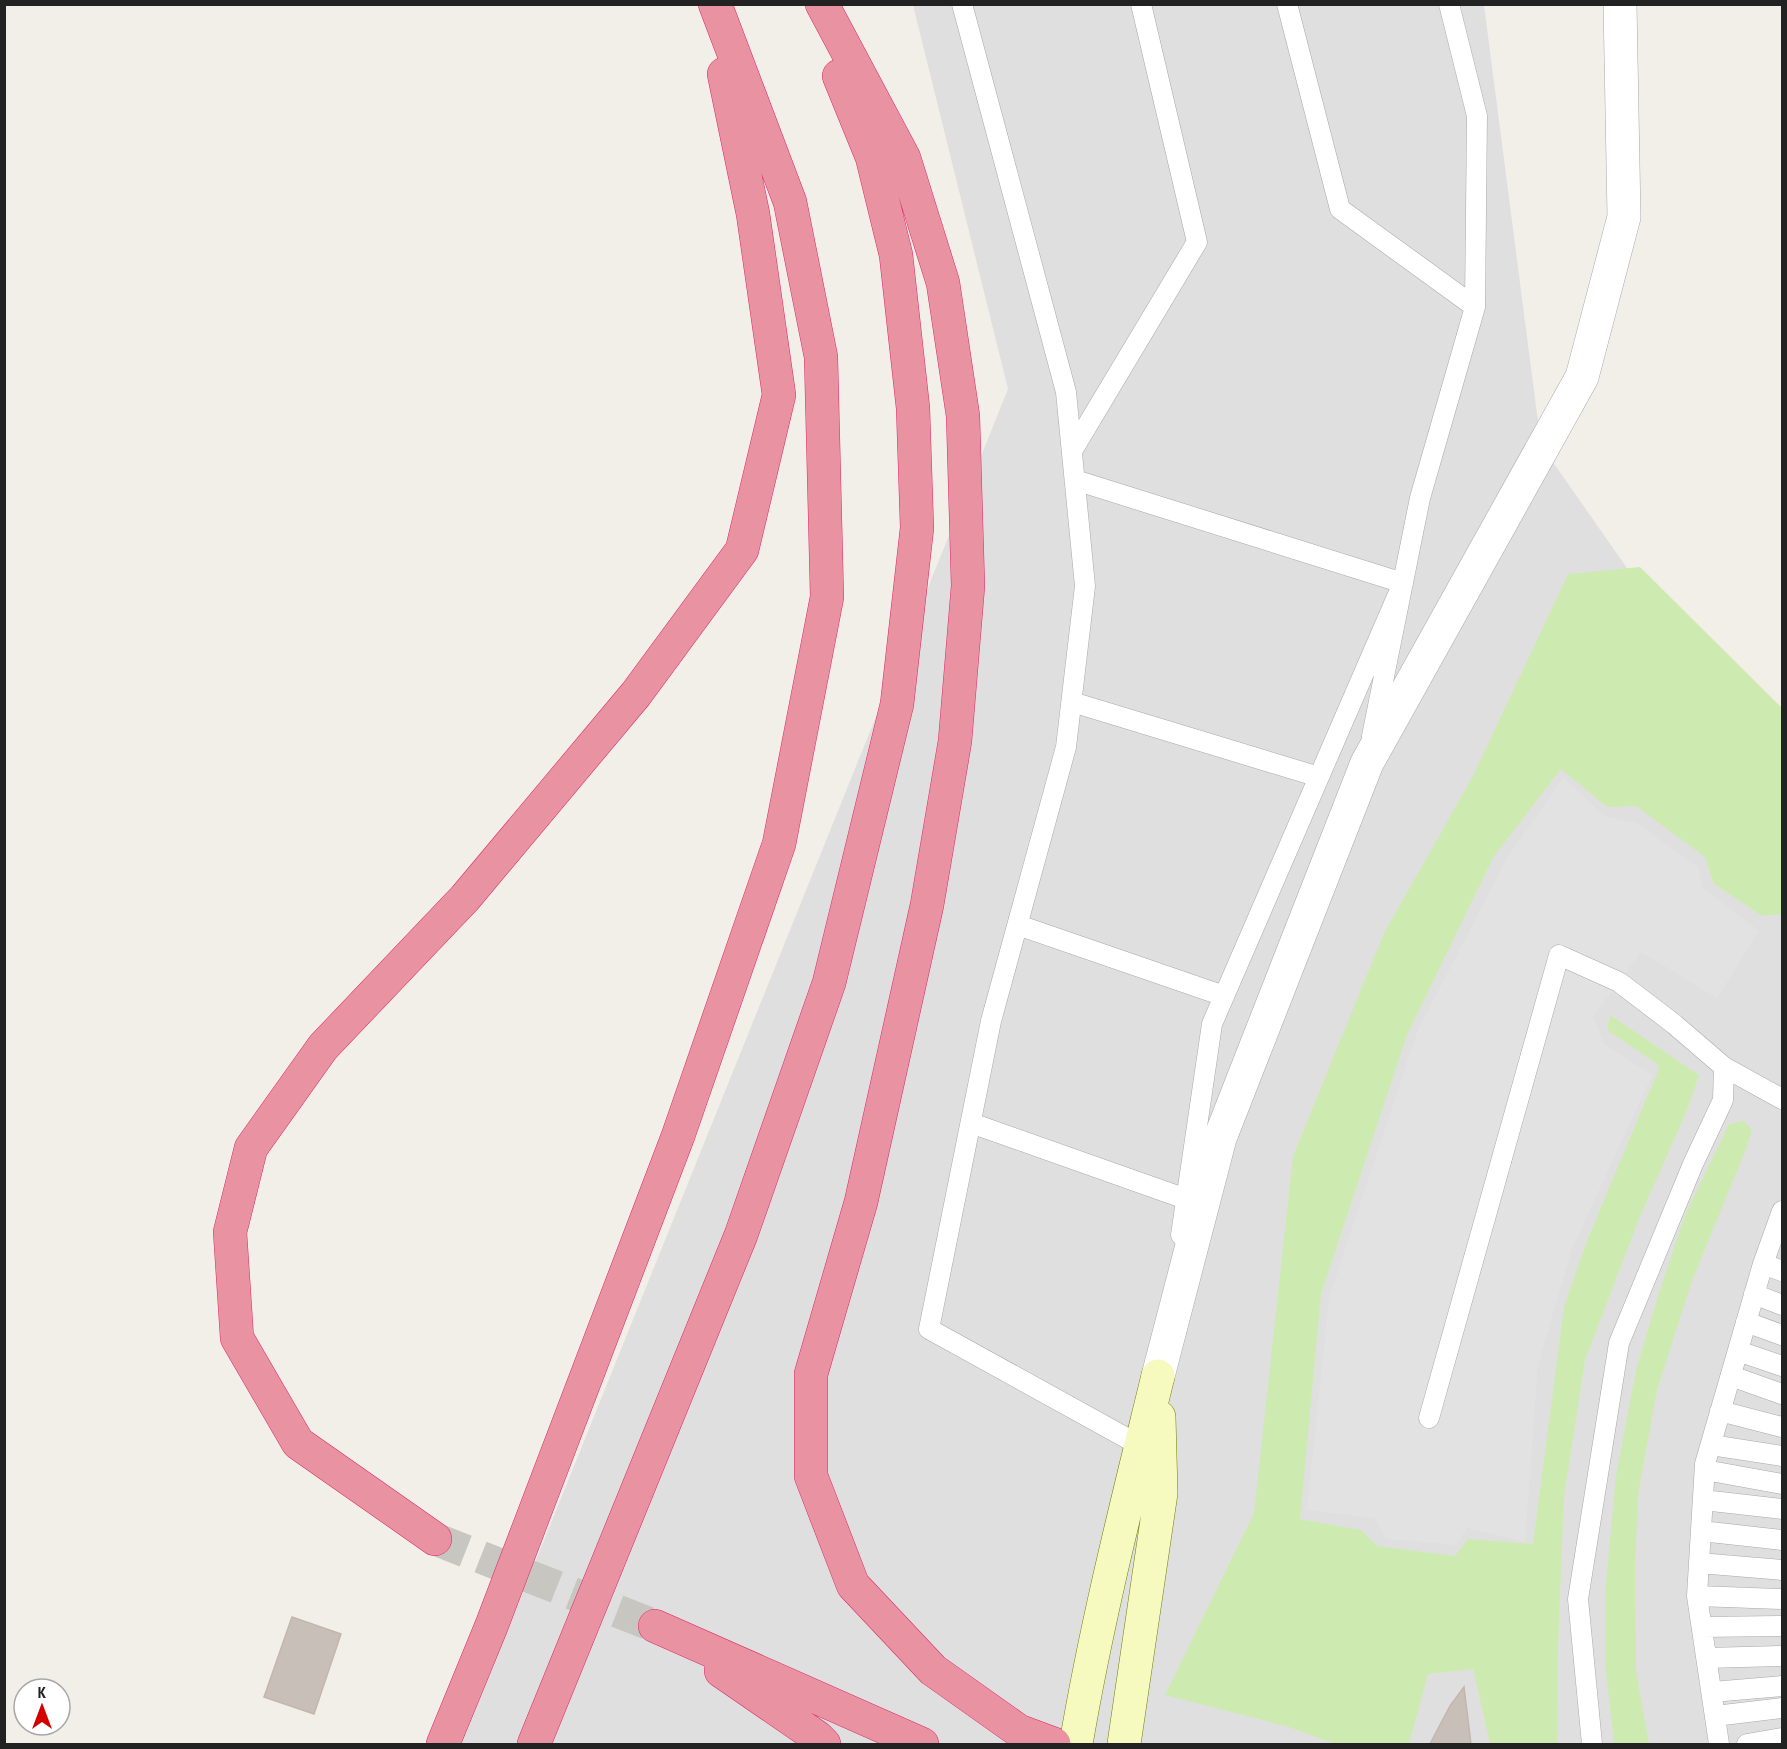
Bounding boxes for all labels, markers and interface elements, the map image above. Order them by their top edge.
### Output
north arrow [12,1677,72,1737]
text: K [38,1682,47,1702]

